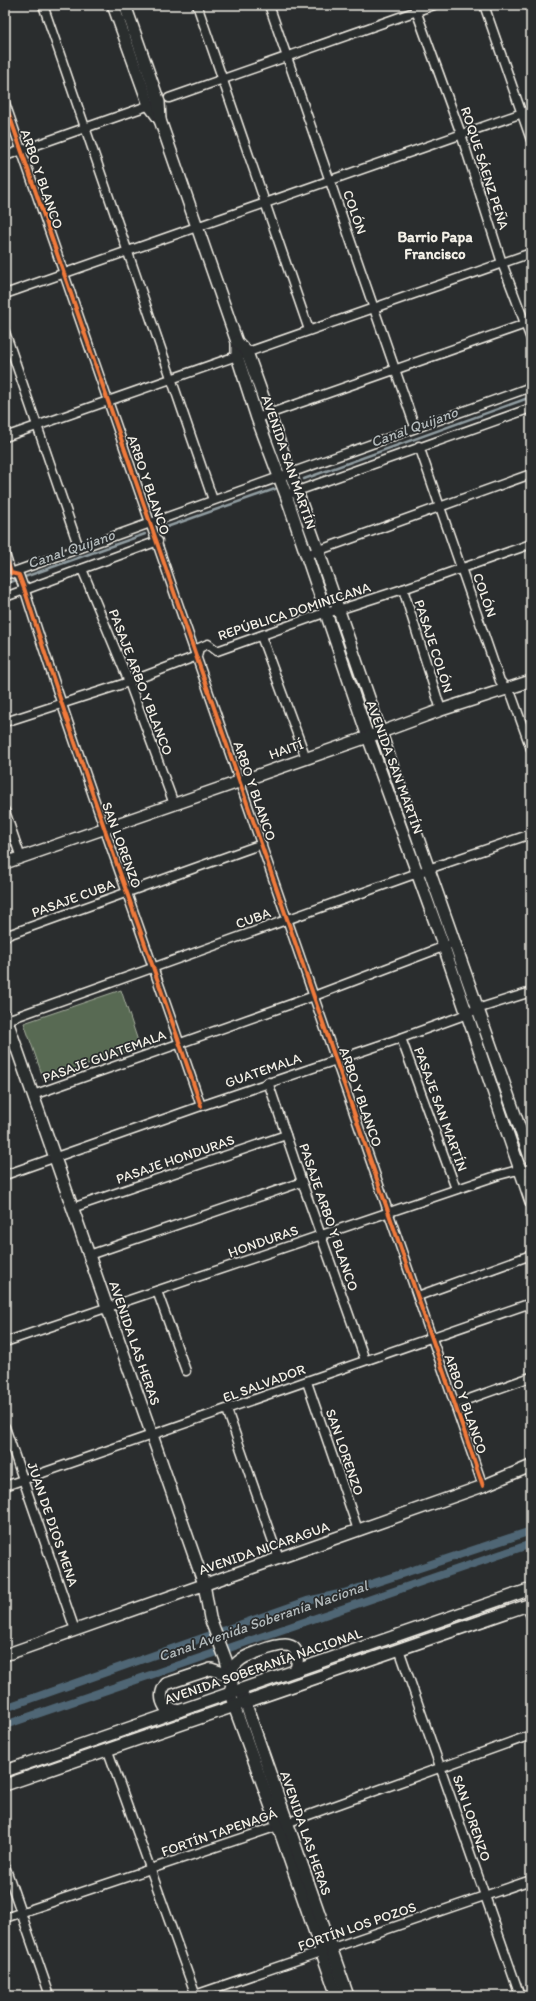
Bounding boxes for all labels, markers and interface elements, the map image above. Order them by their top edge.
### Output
street label: ROQUE SÁENZ PEÑA [457,104,512,232]
street label: ARBO Y BLANCO [17,127,67,231]
street label: COLÓN [339,188,370,237]
district label: Barrio Papa Francisco [397,228,473,263]
street label: AVENIDA SAN MARTÍN [258,393,319,532]
water label: Canal Quijano [368,403,460,451]
street label: ARBO Y BLANCO [124,433,174,537]
water label: Canal Quijano [25,526,117,572]
street label: COLÓN [469,571,500,620]
street label: REPÚBLICA DOMINICANA [216,579,373,644]
street label: PASAJE COLÓN [410,597,457,695]
street label: PASAJE ARBO Y BLANCO [105,607,176,758]
street label: AVENIDA SAN MARTÍN [362,698,427,836]
street label: HAITÍ [267,736,306,763]
street label: ARBO Y BLANCO [230,739,280,843]
street label: SAN LORENZO [98,800,145,891]
street label: PASAJE CUBA [29,876,117,921]
street label: CUBA [233,904,273,933]
street label: PASAJE GUATEMALA [40,1026,168,1087]
street label: ARBO Y BLANCO [336,1045,386,1149]
street label: PASAJE SAN MARTÍN [410,1045,471,1174]
street label: GUATEMALA [223,1049,304,1091]
street label: PASAJE HONDURAS [114,1131,237,1188]
street label: PASAJE ARBO Y BLANCO [295,1141,362,1293]
street label: HONDURAS [226,1221,301,1261]
street label: AVENIDA LAS HERAS [105,1279,164,1408]
street label: ARBO Y BLANCO [441,1352,491,1456]
street label: EL SALVADOR [221,1361,308,1406]
street label: SAN LORENZO [322,1407,367,1498]
street label: JUAN DE DIOS MENA [23,1460,82,1589]
street label: AVENIDA NICARAGUA [197,1518,332,1579]
water label: Canal Avenida Soberanía Nacional [156,1576,372,1665]
street label: AVENIDA SOBERANÍA NACIONAL [162,1625,364,1708]
street label: AVENIDA LAS HERAS [276,1769,335,1898]
street label: SAN LORENZO [449,1773,494,1864]
street label: FORTÍN TAPENAGÁ [159,1805,279,1860]
street label: FORTÍN LOS POZOS [296,1898,419,1955]

